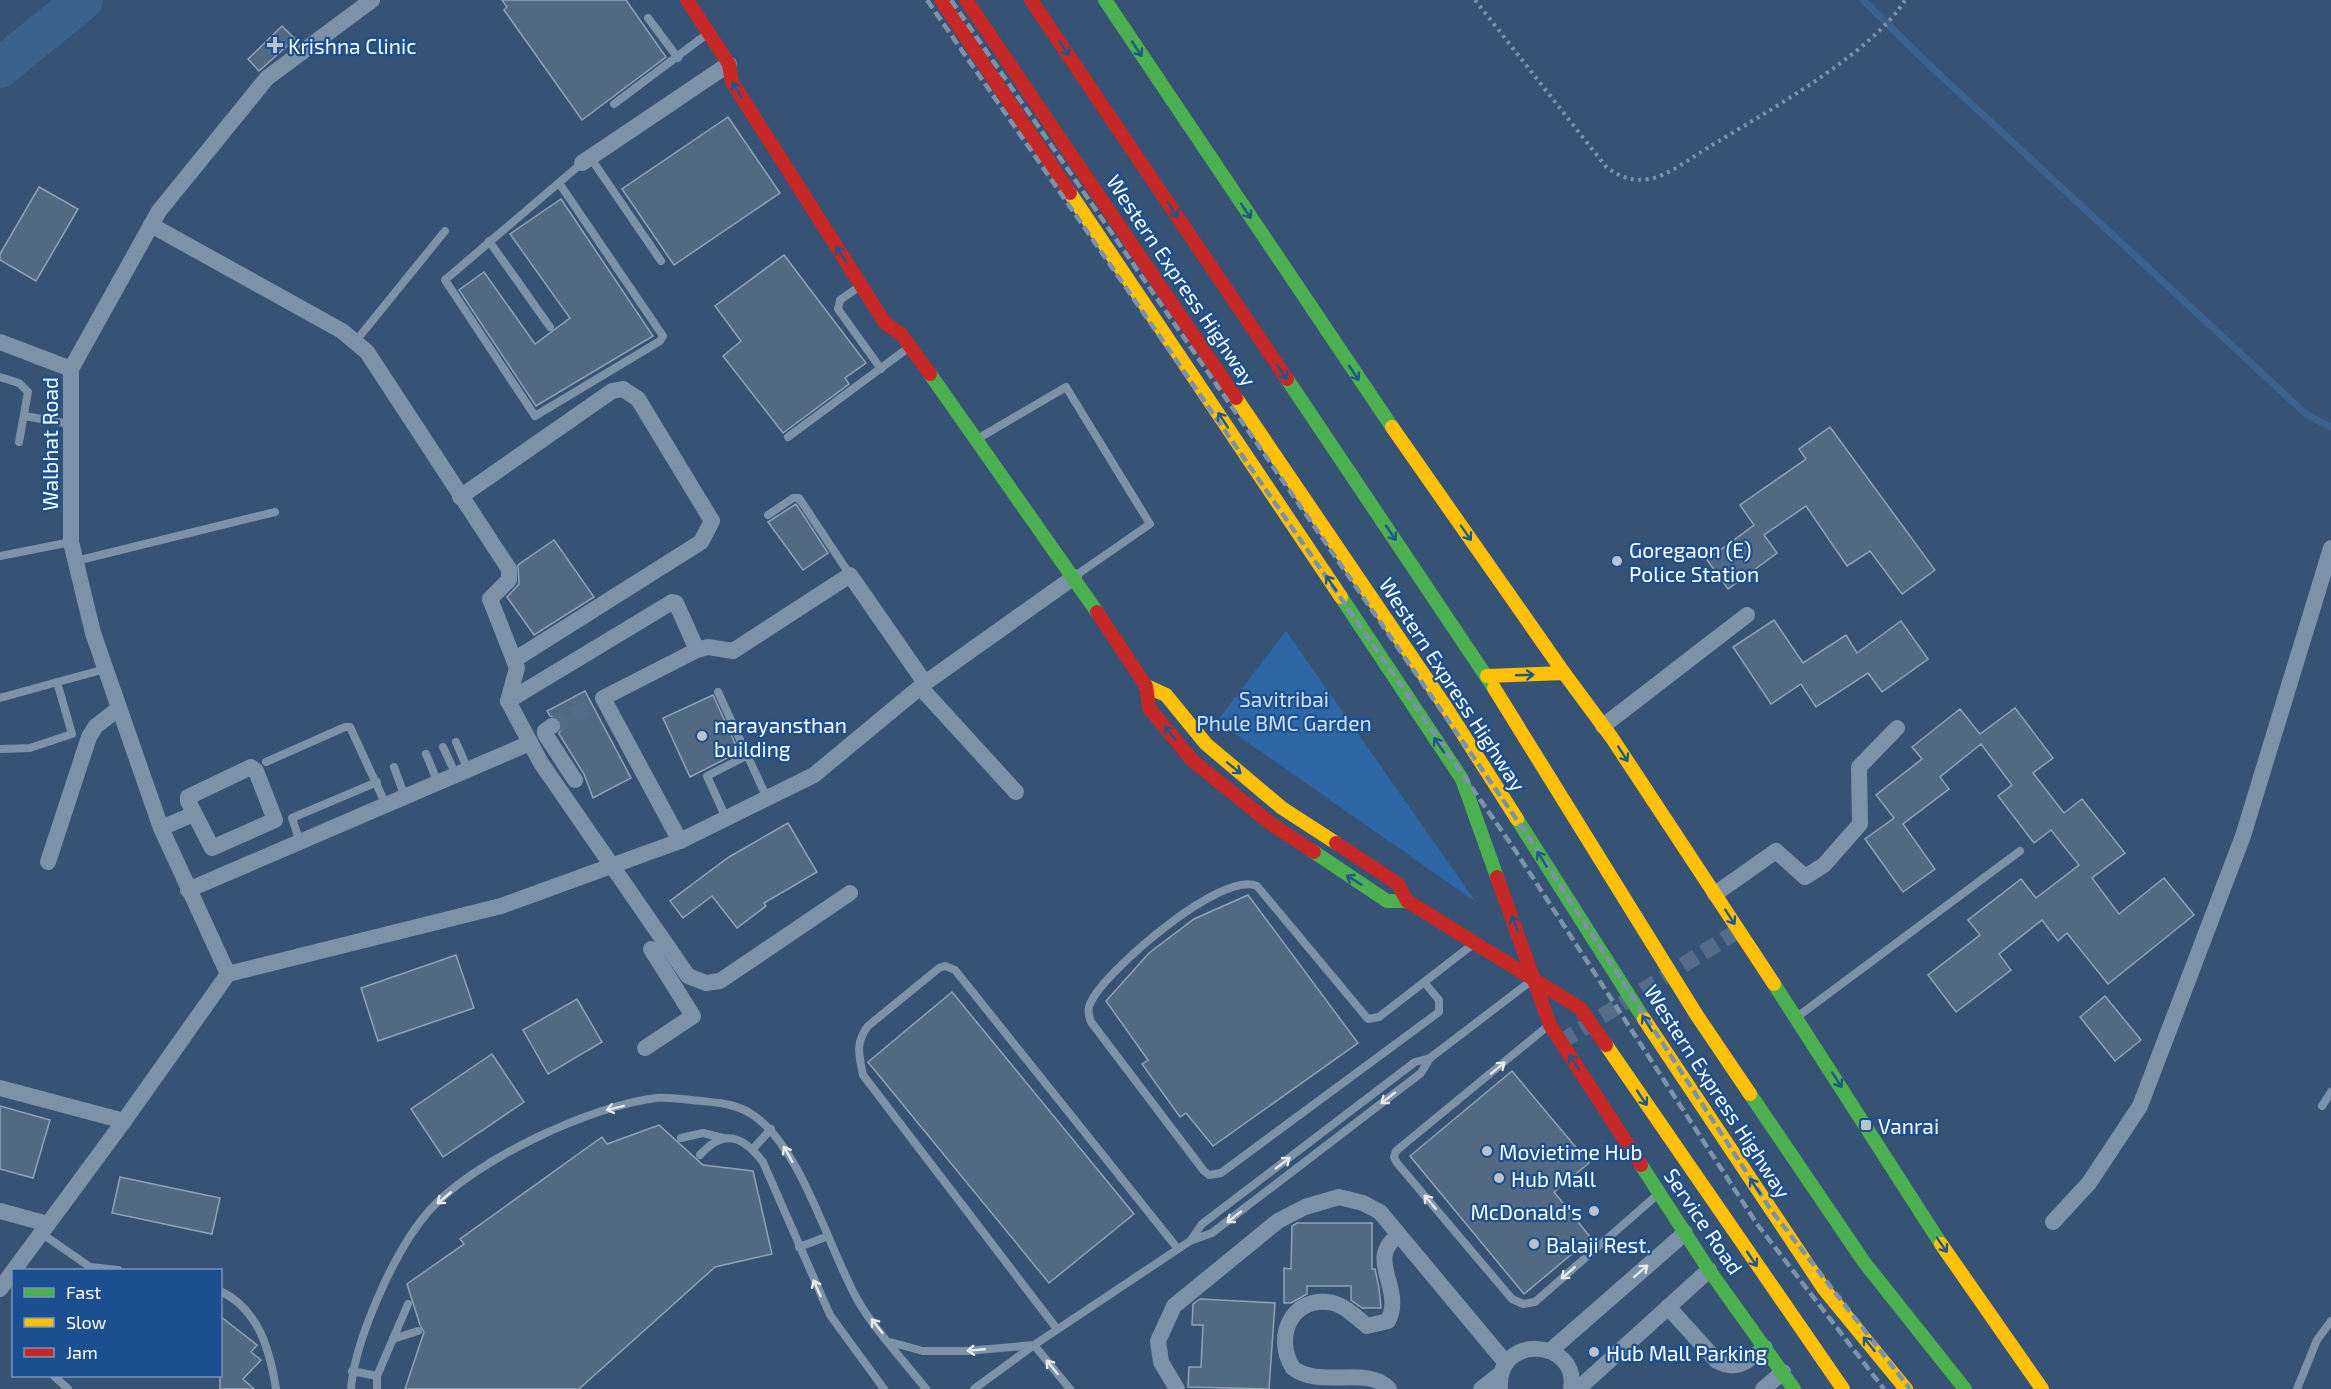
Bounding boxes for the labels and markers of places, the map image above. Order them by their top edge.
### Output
place label: Krishna Clinic [288,33,416,58]
marker: Krishna Clinic [266,36,284,54]
place label: Goregaon (E) Police Station [1629,537,1759,586]
marker: Goregaon (E) Police Station [1610,554,1624,568]
place label: narayansthan building [714,712,847,761]
marker: narayansthan building [695,729,709,743]
place label: Vanrai [1878,1113,1939,1138]
marker: Vanrai [1859,1118,1873,1132]
place label: Movietime Hub [1499,1139,1642,1164]
marker: Movietime Hub [1480,1144,1494,1158]
place label: Hub Mall [1511,1166,1597,1191]
marker: Hub Mall [1492,1171,1506,1185]
place label: McDonald's [1470,1199,1582,1224]
marker: McDonald's [1587,1204,1601,1218]
place label: Balaji Rest. [1546,1232,1651,1258]
marker: Balaji Rest. [1527,1237,1541,1251]
place label: Hub Mall Parking [1606,1340,1768,1365]
marker: Hub Mall Parking [1587,1345,1601,1359]

